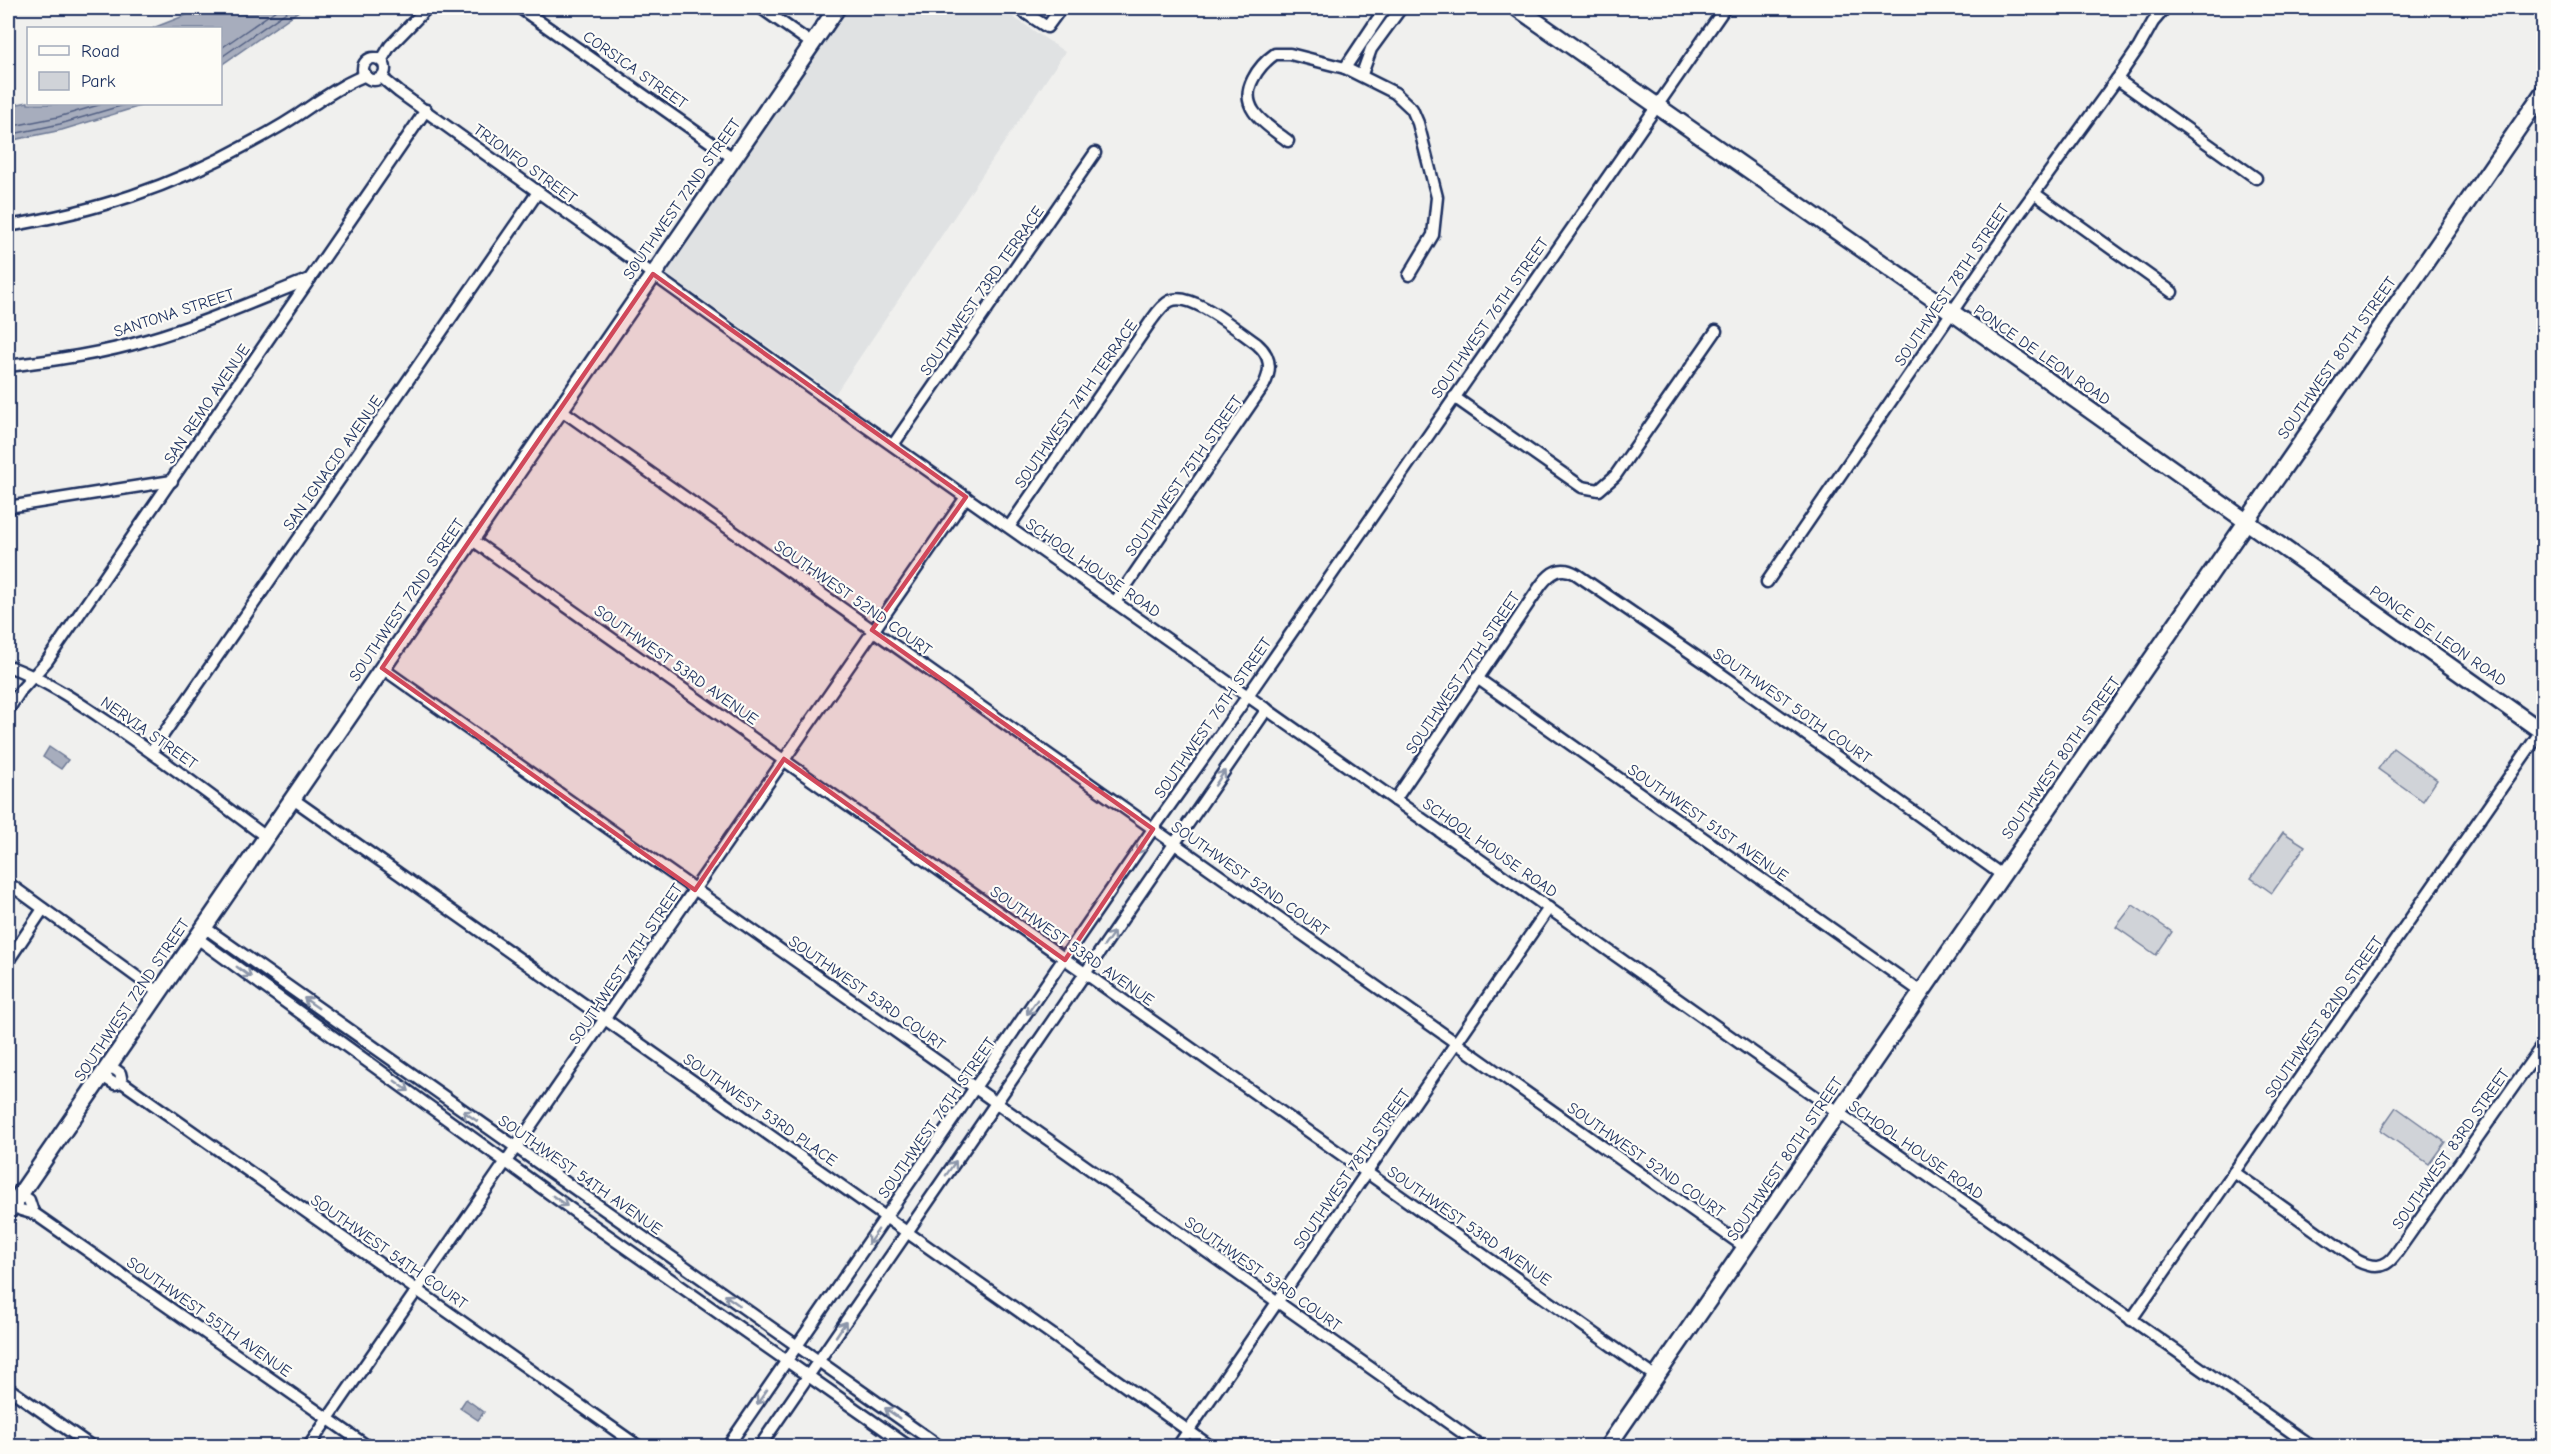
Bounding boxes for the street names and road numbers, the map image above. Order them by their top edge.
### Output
street label: CORSICA STREET [579,27,691,113]
street label: SOUTHWEST 72ND STREET [619,115,745,283]
street label: TRIONFO STREET [470,120,581,208]
street label: SOUTHWEST 78TH STREET [1891,200,2013,369]
street label: SOUTHWEST 73RD TERRACE [917,203,1048,379]
street label: SOUTHWEST 76TH STREET [1428,234,1553,402]
street label: SOUTHWEST 80TH STREET [2274,273,2400,443]
street label: SANTONA STREET [111,285,237,341]
street label: PONCE DE LEON ROAD [1970,301,2114,409]
street label: SOUTHWEST 74TH TERRACE [1011,316,1141,492]
street label: SAN REMO AVENUE [160,341,254,467]
street label: SAN IGNACIO AVENUE [280,392,387,534]
street label: SOUTHWEST 75TH STREET [1122,392,1247,560]
street label: SOUTHWEST 72ND STREET [346,515,469,685]
street label: SCHOOL HOUSE ROAD [1022,515,1164,621]
street label: SOUTHWEST 52ND COURT [771,537,936,660]
street label: PONCE DE LEON ROAD [2366,582,2510,690]
street label: SOUTHWEST 77TH STREET [1402,588,1524,757]
street label: SOUTHWEST 53RD AVENUE [591,601,762,729]
street label: SOUTHWEST 76TH STREET [1151,634,1276,802]
street label: SOUTHWEST 50TH COURT [1709,644,1875,768]
street label: SOUTHWEST 80TH STREET [1998,673,2124,843]
street label: NERVIA STREET [97,693,201,773]
street label: SOUTHWEST 51ST AVENUE [1624,761,1792,886]
street label: SCHOOL HOUSE ROAD [1419,795,1561,901]
street label: SOUTHWEST 52ND COURT [1168,818,1333,941]
street label: SOUTHWEST 74TH STREET [565,880,687,1048]
street label: SOUTHWEST 53RD AVENUE [987,882,1158,1010]
street label: SOUTHWEST 72ND STREET [71,915,194,1085]
street label: SOUTHWEST 53RD COURT [785,932,949,1054]
street label: SOUTHWEST 82ND STREET [2261,932,2387,1101]
street label: SOUTHWEST 76TH STREET [875,1034,1000,1202]
street label: SOUTHWEST 53RD PLACE [680,1050,841,1170]
street label: SOUTHWEST 83RD STREET [2389,1065,2514,1233]
street label: SOUTHWEST 80TH STREET [1723,1073,1847,1244]
street label: SOUTHWEST 78TH STREET [1290,1085,1415,1253]
street label: SCHOOL HOUSE ROAD [1845,1097,1987,1203]
street label: SOUTHWEST 52ND COURT [1564,1099,1729,1222]
street label: SOUTHWEST 54TH AVENUE [495,1111,666,1239]
street label: SOUTHWEST 53RD AVENUE [1384,1162,1555,1290]
street label: SOUTHWEST 54TH COURT [307,1191,471,1313]
street label: SOUTHWEST 53RD COURT [1181,1213,1345,1335]
street label: SOUTHWEST 55TH AVENUE [123,1253,295,1381]

